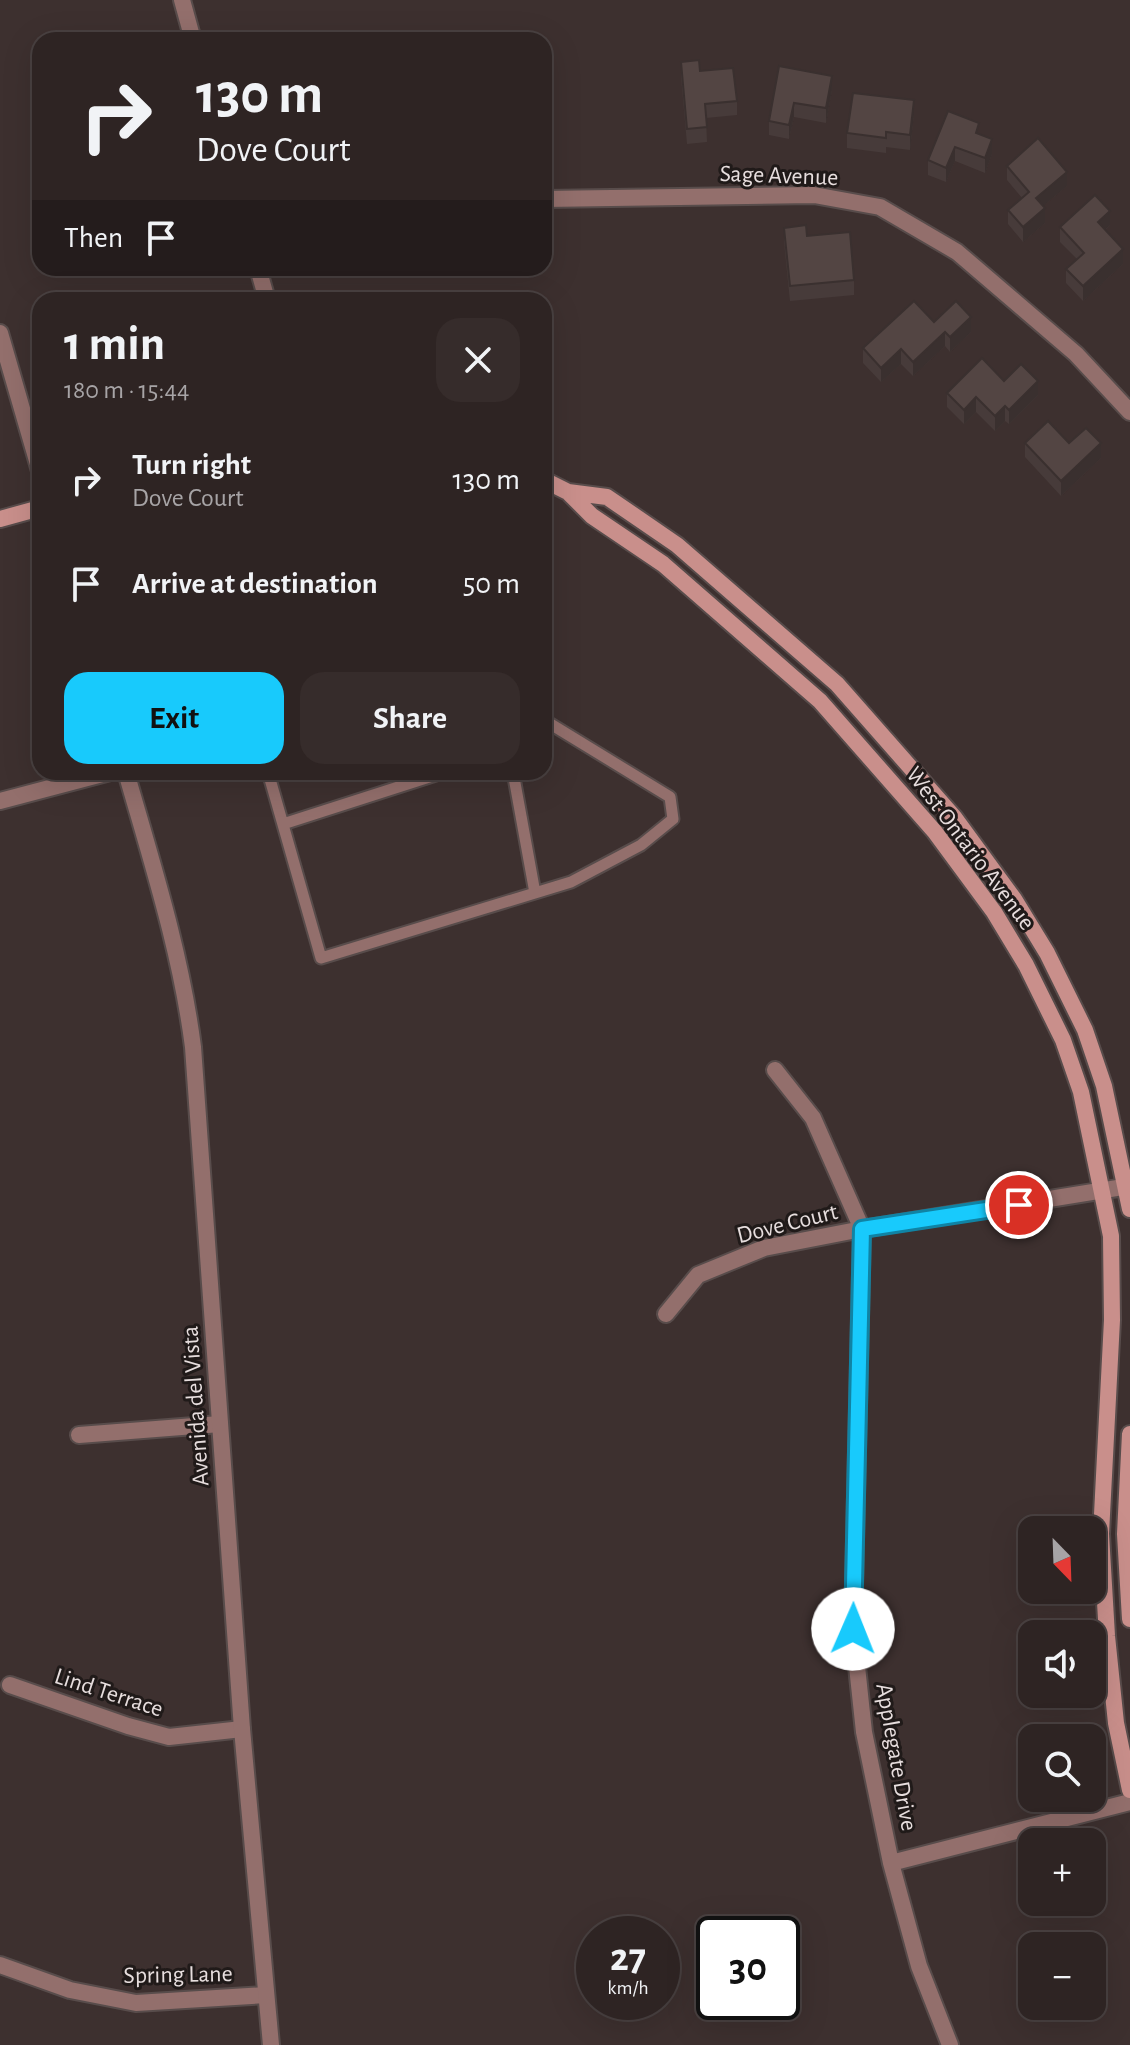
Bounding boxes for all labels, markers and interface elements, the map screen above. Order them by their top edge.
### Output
icon: right [64,64,168,168]
text: 130 m [196,67,323,123]
text: Dove Court [196,132,350,168]
street label: Sage Avenue [719,162,839,190]
icon: arrive [139,216,183,260]
text: Then [64,223,123,253]
button: close [436,318,520,402]
text: 1 min [64,321,165,369]
text: 180 m · 15:44 [64,377,189,403]
text: Turn right [132,450,251,480]
icon: right [64,458,108,502]
text: 130 m [453,465,520,495]
text: Dove Court [132,485,244,511]
icon: arrive [64,562,108,606]
text: Arrive at destination [132,569,378,599]
text: 50 m [463,569,520,599]
button: Exit [64,672,284,764]
button: Share [300,672,520,764]
street label: West Ontario Avenue [901,763,1039,935]
pin [985,1171,1053,1239]
icon: arrive [997,1183,1041,1227]
street label: Dove Court [734,1200,840,1248]
street label: Avenida del Vista [178,1325,214,1487]
north arrow [1018,1516,1106,1604]
map controls [1018,1516,1106,2020]
position arrow [811,1587,895,1671]
button: sound [1018,1620,1106,1708]
street label: Lind Terrace [52,1664,166,1722]
street label: Applegate Drive [871,1682,921,1833]
button: search [1018,1724,1106,1812]
button: + [1018,1828,1106,1916]
speed limit sign: 30 [696,1916,800,2020]
button: − [1018,1932,1106,2020]
text: 27 [610,1938,646,1978]
street label: Spring Lane [123,1962,233,1988]
text: km/h [607,1978,649,1998]

